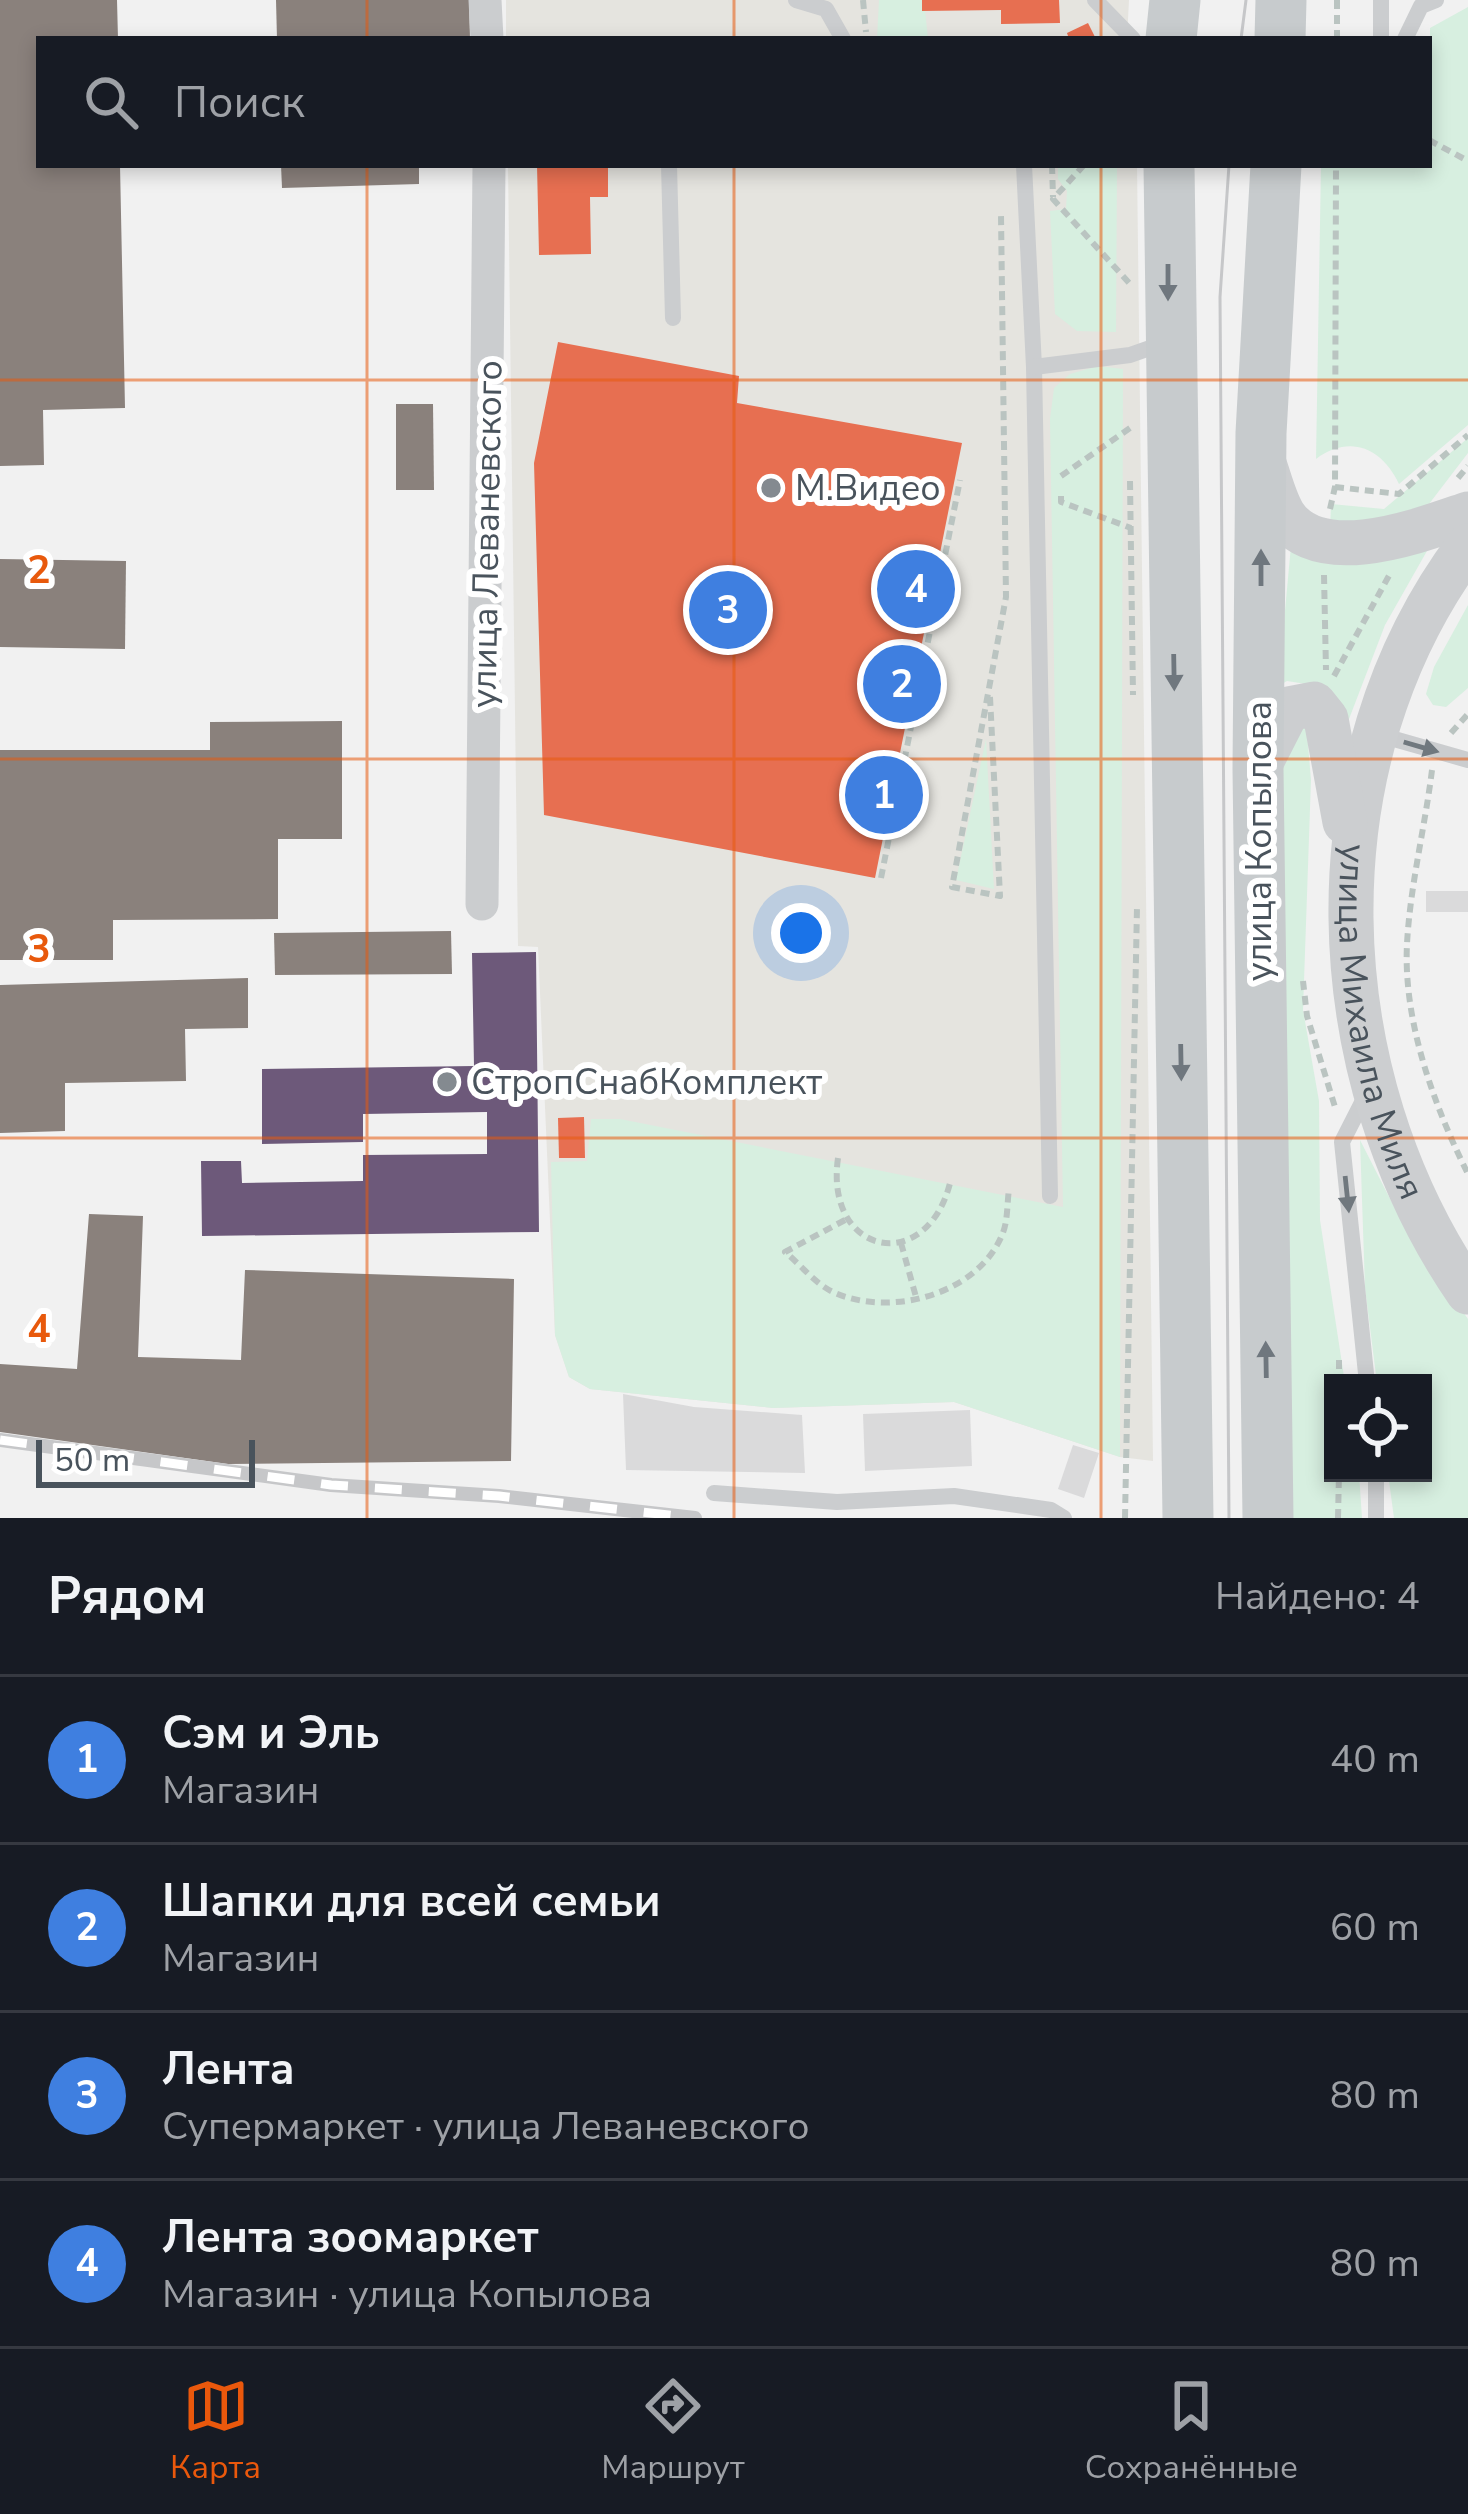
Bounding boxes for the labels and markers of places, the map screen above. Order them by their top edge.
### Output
place label: М.Видео [795,464,941,513]
marker: М.Видео [758,475,784,501]
pin: 4 [877,544,955,634]
pin: 3 [689,565,767,655]
pin: 2 [863,639,941,729]
pin: 1 [845,750,923,840]
place label: СтропСнабКомплект [471,1058,822,1107]
marker: СтропСнабКомплект [434,1069,460,1095]

